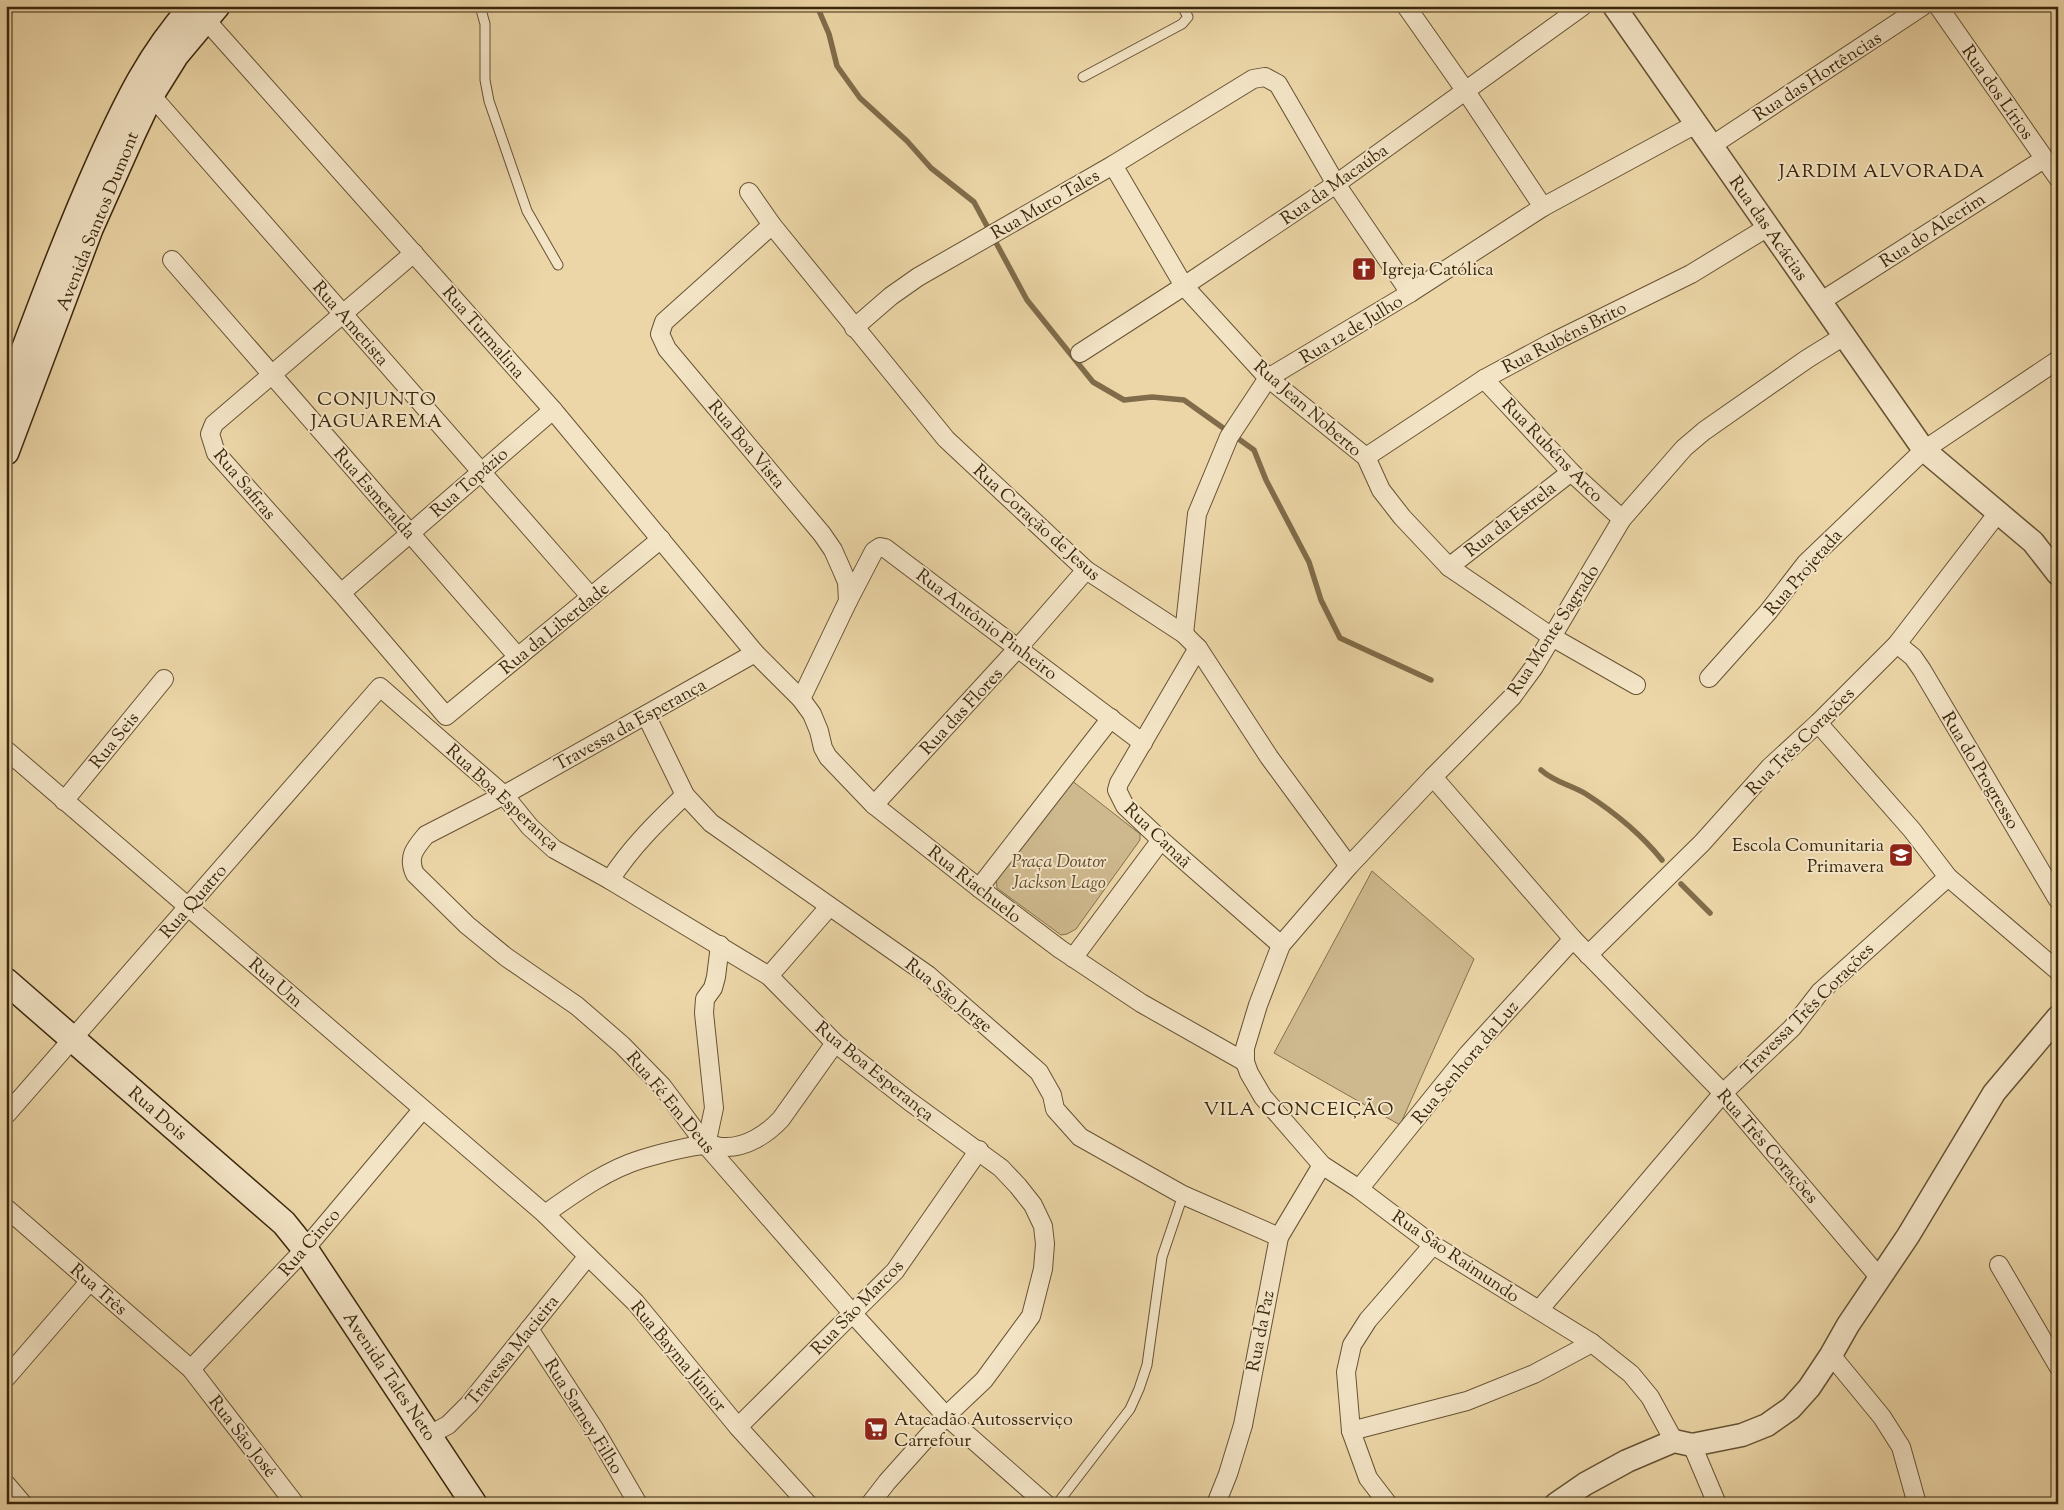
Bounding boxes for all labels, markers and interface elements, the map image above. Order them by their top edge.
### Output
street label: Rua das Hortências [1749,26,1888,129]
street label: Rua dos Lírios [1954,41,2039,146]
street label: Avenida Santos Dumont [51,128,147,315]
street label: Rua da Macaúba [1276,139,1394,233]
district label: JARDIM ALVORADA [1778,159,1985,186]
street label: Rua Muro Tales [987,164,1105,247]
street label: Rua das Acácias [1721,171,1813,287]
street label: Rua do Alecrim [1875,188,1991,276]
church icon: Igreja Católica [1351,256,1377,282]
place label: Igreja Católica [1382,258,1494,284]
street label: Rua Ametista [305,276,394,373]
street label: Rua Turmalina [435,281,530,385]
street label: Rua 12 de Julho [1295,290,1409,372]
street label: Rua Rubéns Brito [1498,296,1632,381]
street label: Rua Jean Noberto [1247,355,1367,464]
district label: CONJUNTO JAGUAREMA [310,387,443,436]
street label: Rua Rubéns Arco [1495,393,1608,510]
street label: Rua Boa Vista [701,395,790,495]
street label: Rua Topázio [426,442,515,525]
street label: Rua Esmeralda [326,443,421,546]
street label: Rua Safiras [206,444,281,527]
street label: Rua Coração de Jesus [966,459,1105,588]
street label: Rua da Estrela [1460,477,1562,565]
street label: Rua Projetada [1760,524,1850,622]
street label: Rua Monte Sagrado [1502,560,1607,702]
street label: Rua Antônio Pinheiro [910,564,1062,688]
street label: Rua da Liberdade [495,577,616,682]
street label: Rua das Flores [915,663,1010,762]
street label: Travessa da Esperança [550,673,712,778]
street label: Rua Três Corações [1741,682,1862,803]
street label: Rua Seis [85,707,146,775]
street label: Rua do Progresso [1934,707,2025,835]
street label: Rua Boa Esperança [439,739,564,858]
street label: Rua Canaã [1117,798,1196,875]
place label: Escola Comunitaria Primavera [1732,834,1884,881]
street label: Rua Riachuelo [921,841,1026,931]
school or university icon: Escola Comunitaria Primavera [1888,842,1914,868]
park label: Praça Doutor Jackson Lago [1011,850,1107,897]
street label: Rua Quatro [155,859,234,945]
street label: Travessa Três Corações [1736,938,1881,1083]
street label: Rua Um [242,953,308,1015]
street label: Rua São Jorge [898,953,997,1040]
street label: Rua Senhora da Luz [1407,996,1526,1131]
street label: Rua Boa Esperança [809,1016,939,1129]
street label: Rua Fé Em Deus [619,1046,720,1160]
street label: Rua Dois [121,1081,192,1148]
street label: Rua Três Corações [1709,1084,1824,1210]
district label: VILA CONCEIÇÃO [1203,1097,1395,1124]
street label: Rua Cinco [274,1203,348,1283]
street label: Rua São Raimundo [1386,1205,1524,1310]
street label: Rua São Marcos [806,1255,911,1362]
street label: Rua Três [63,1258,132,1323]
street label: Rua da Paz [1241,1288,1283,1374]
street label: Travessa Macieira [461,1290,566,1412]
street label: Rua Bayma Júnior [623,1296,732,1419]
street label: Avenida Tales Neto [335,1307,441,1447]
street label: Rua Sarney Filho [536,1354,628,1480]
street label: Rua São José [201,1391,282,1484]
place label: Atacadão Autosserviço Carrefour [894,1408,1073,1455]
supermarket icon: Atacadão Autosserviço Carrefour [863,1416,889,1442]

